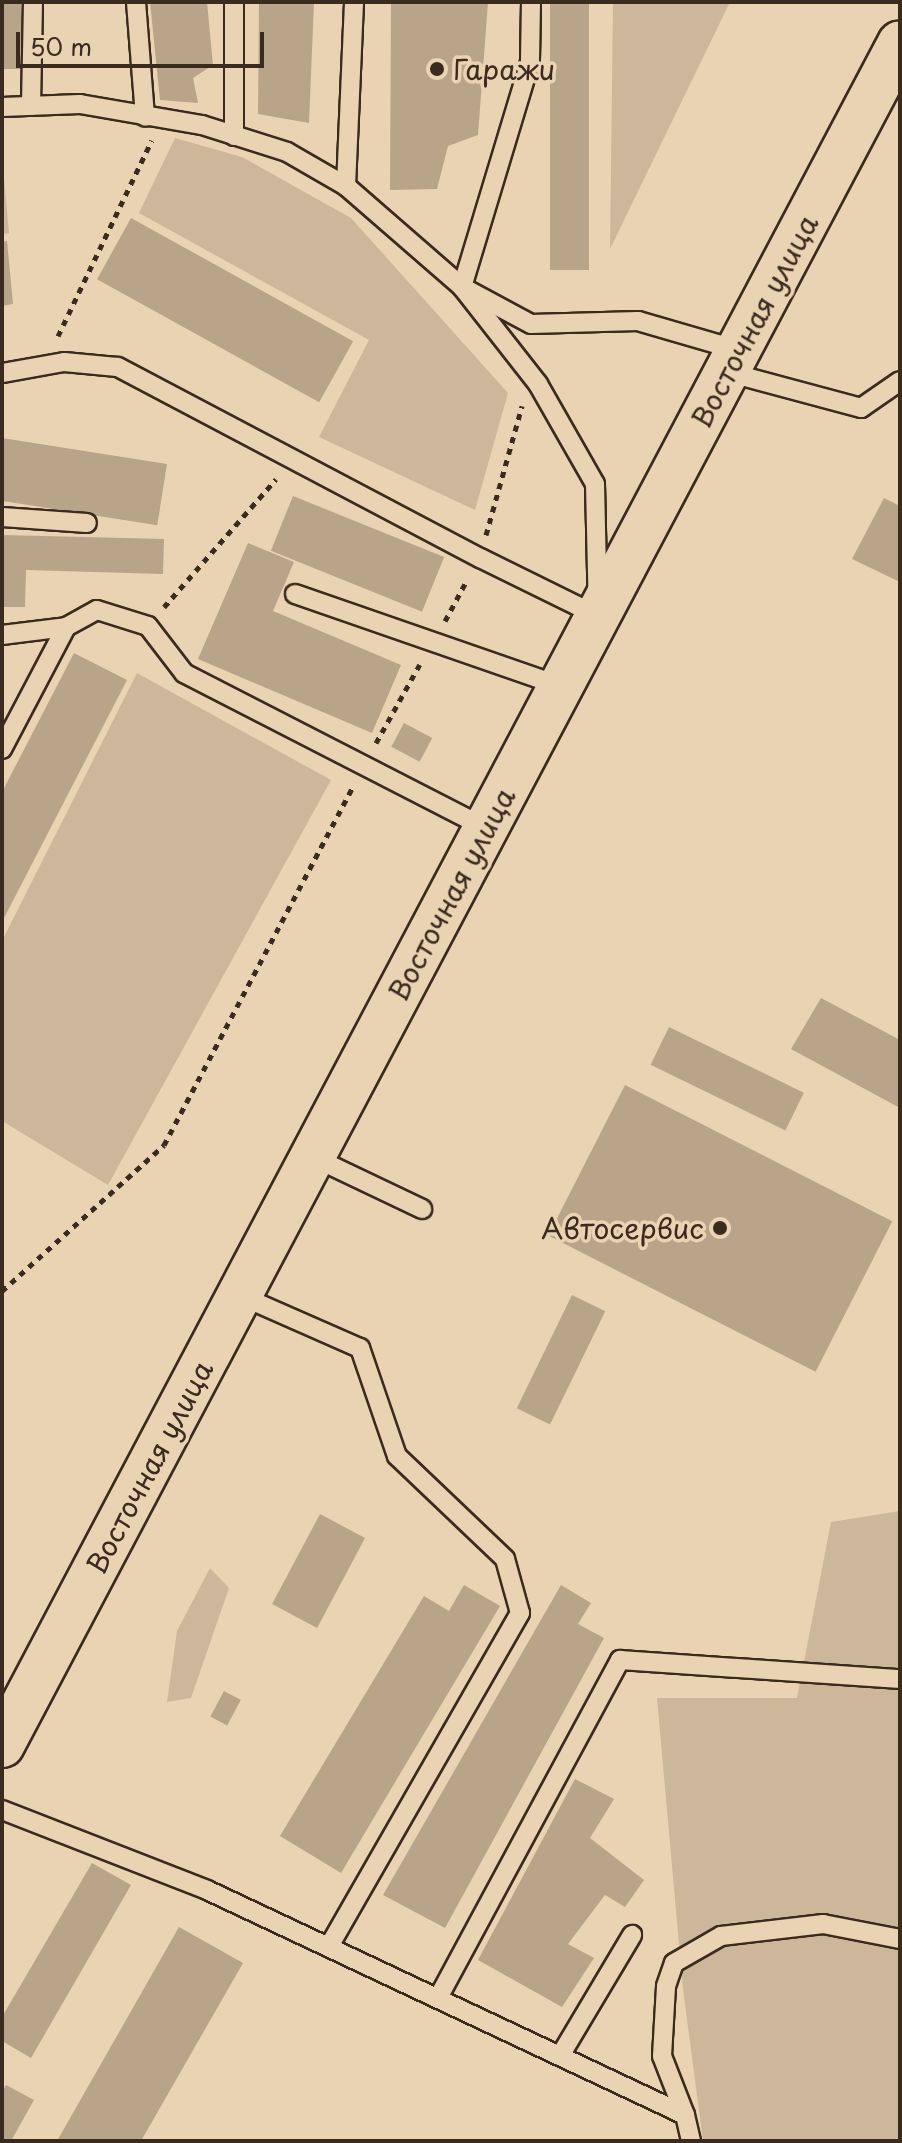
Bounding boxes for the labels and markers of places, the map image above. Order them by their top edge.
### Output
place label: Гаражи [453,52,555,86]
marker: Гаражи [428,60,446,78]
place label: Автосервис [541,1211,704,1245]
marker: Автосервис [711,1219,729,1237]

